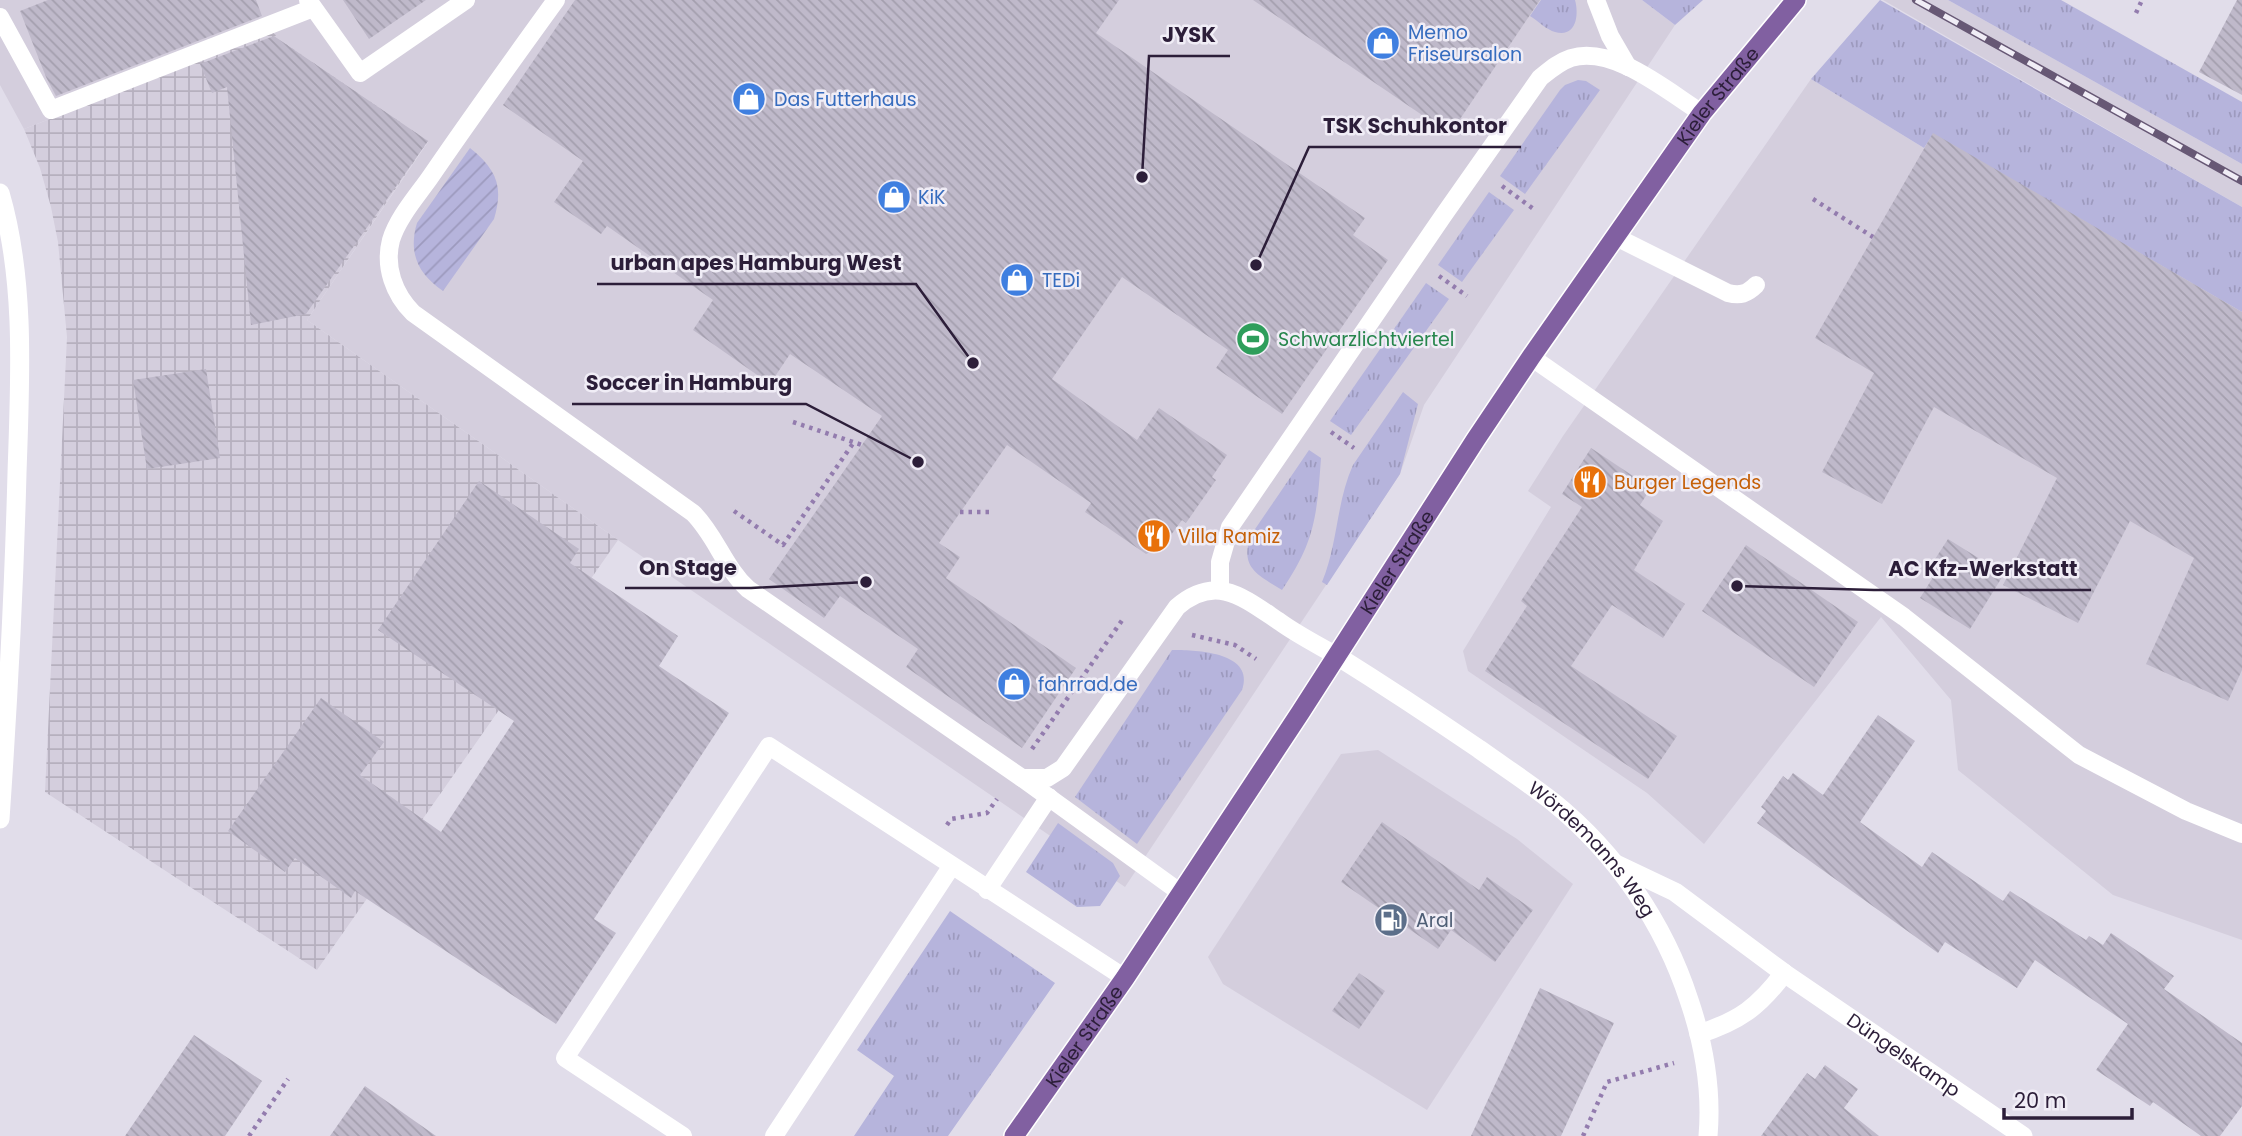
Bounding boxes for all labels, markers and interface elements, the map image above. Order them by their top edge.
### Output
callout: JYSK [1149,14,1230,56]
place label: Memo Friseursalon [1408,19,1522,68]
text: JYSK [1162,20,1216,49]
shop icon: Memo Friseursalon [1364,24,1402,62]
street label: Kieler Straße [1670,41,1765,151]
shop icon: Das Futterhaus [730,80,768,118]
place label: Das Futterhaus [774,86,917,113]
callout: TSK Schuhkontor [1309,105,1521,147]
text: TSK Schuhkontor [1323,111,1507,140]
shop icon: KiK [875,178,913,216]
place label: KiK [918,184,945,211]
callout: urban apes Hamburg West [597,242,916,284]
text: urban apes Hamburg West [610,248,902,277]
shop icon: TEDi [998,261,1036,299]
place label: TEDi [1042,267,1080,294]
sports icon: Schwarzlichtviertel [1234,320,1272,358]
place label: Schwarzlichtviertel [1278,326,1455,353]
callout: Soccer in Hamburg [572,362,806,404]
text: Soccer in Hamburg [586,368,792,397]
restaurant icon: Burger Legends [1571,463,1609,501]
place label: Burger Legends [1614,469,1761,496]
street label: Kieler Straße [1353,505,1441,620]
restaurant icon: Villa Ramiz [1135,517,1173,555]
place label: Villa Ramiz [1178,523,1280,550]
callout: On Stage [625,546,751,588]
callout: AC Kfz-Werkstatt [1874,548,2091,590]
text: On Stage [639,553,737,582]
text: AC Kfz-Werkstatt [1888,554,2078,583]
shop icon: fahrrad.de [995,665,1033,703]
place label: fahrrad.de [1038,671,1138,698]
street label: Wördemanns Weg [1523,775,1662,922]
fuel station icon: Aral [1372,901,1410,939]
place label: Aral [1416,907,1453,934]
street label: Kieler Straße [1039,980,1129,1093]
street label: Düngelskamp [1842,1006,1966,1103]
scale bar [2004,1076,2132,1120]
text: 20 m [2014,1086,2067,1115]

